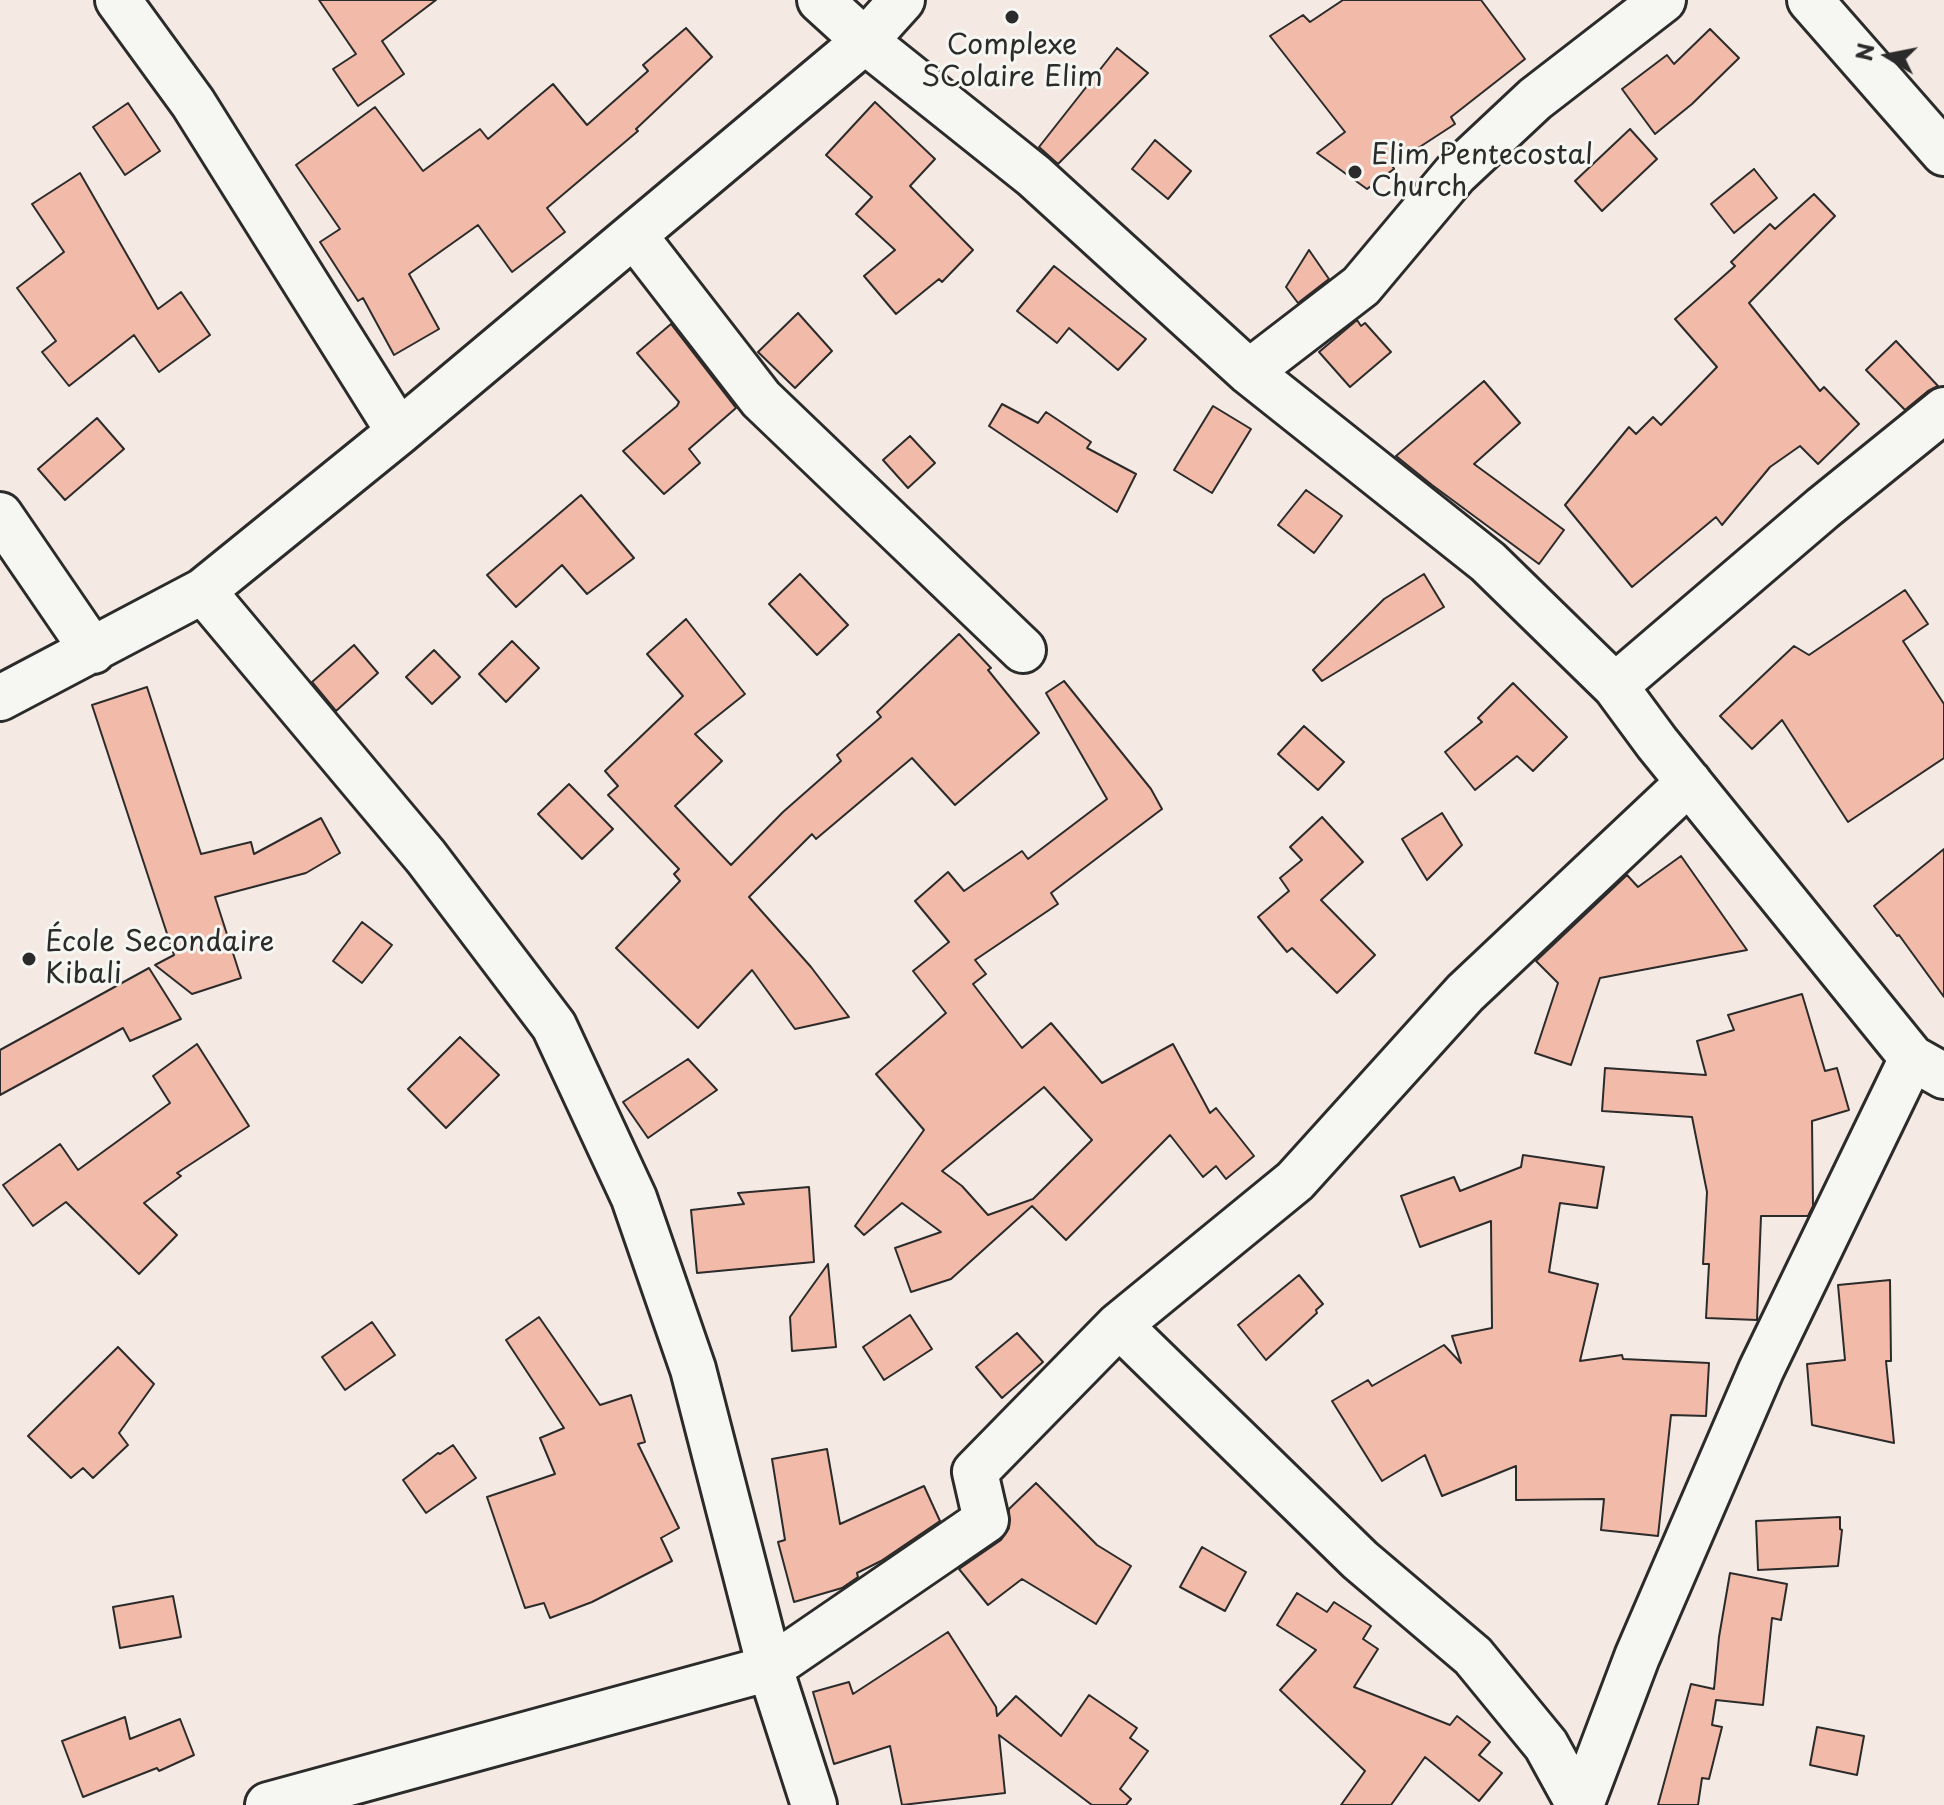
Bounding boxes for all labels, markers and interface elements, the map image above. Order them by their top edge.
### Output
marker: Complexe SColaire Elim [1003,8,1021,26]
north arrow [1848,16,1928,96]
place label: Complexe SColaire Elim [921,29,1103,95]
text: N [1846,40,1882,63]
place label: Elim Pentecostal Church [1371,139,1593,205]
marker: Elim Pentecostal Church [1346,163,1364,181]
place label: École Secondaire Kibali [45,926,274,992]
marker: École Secondaire Kibali [20,950,38,968]

